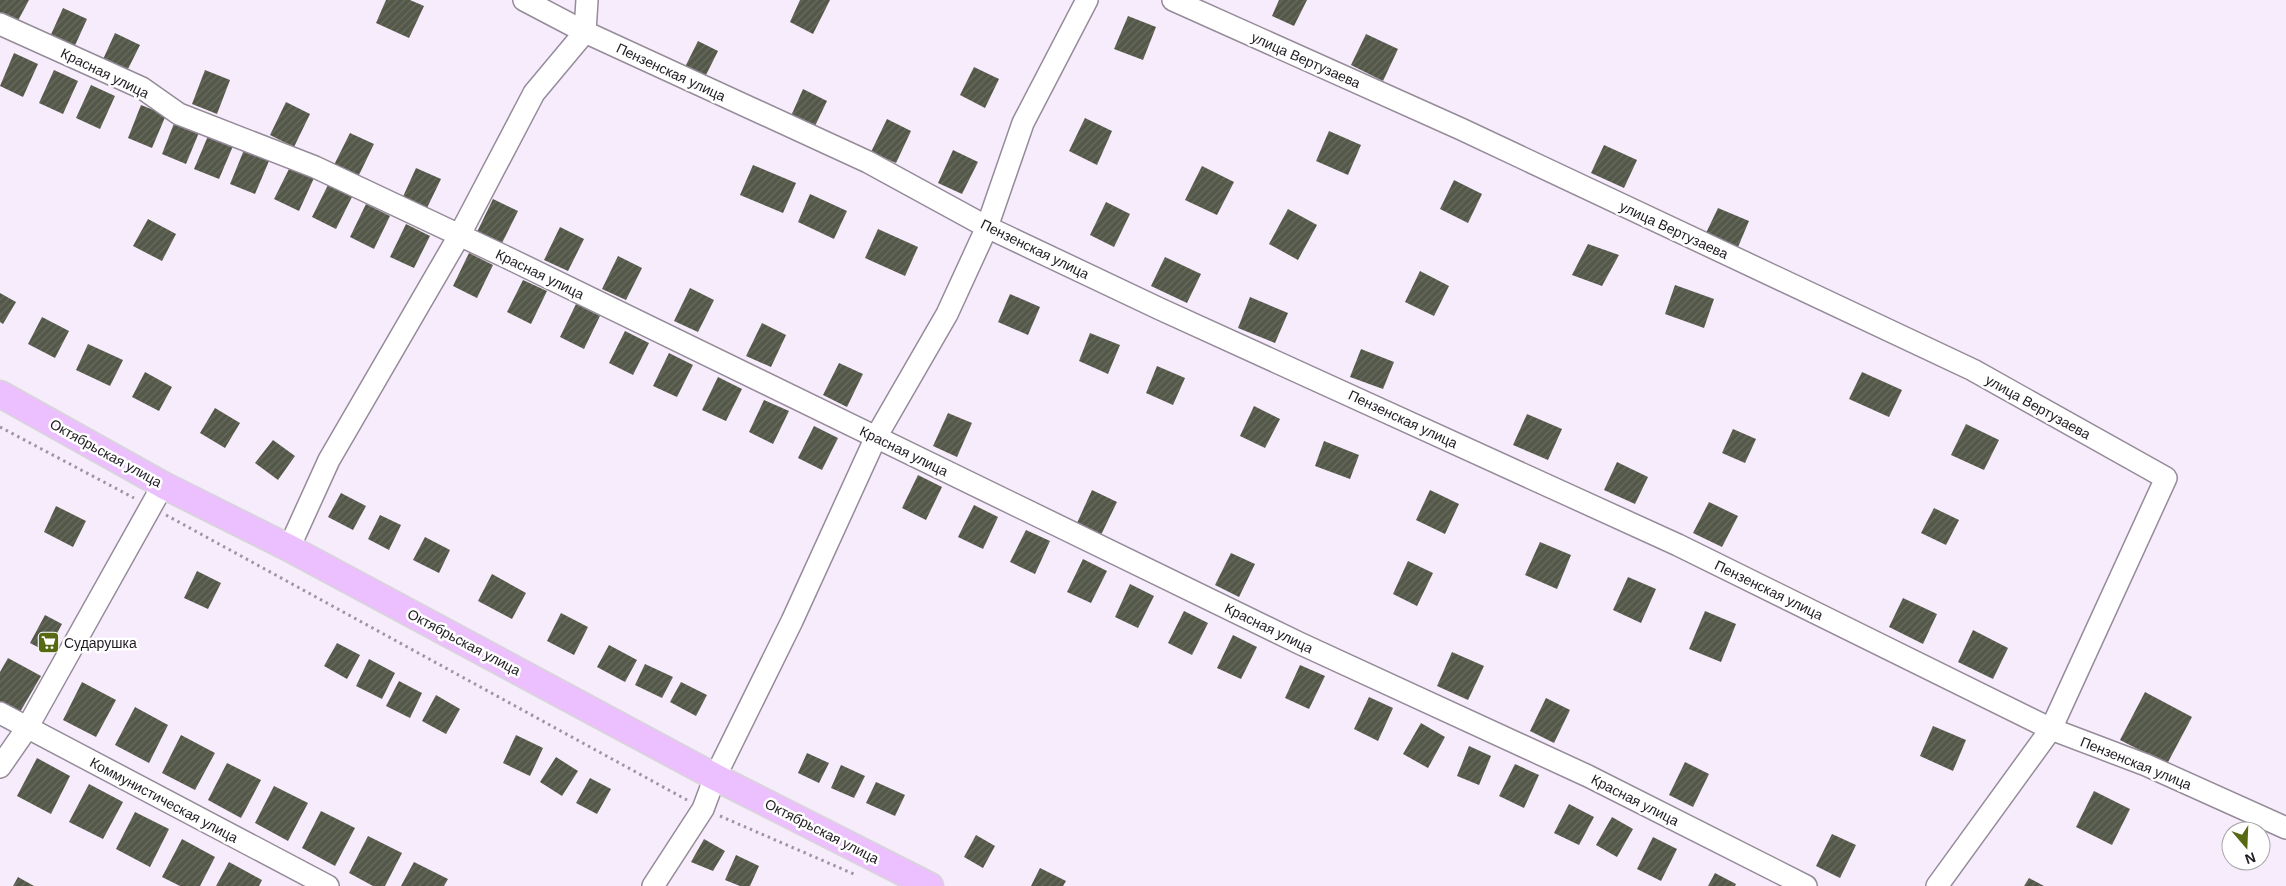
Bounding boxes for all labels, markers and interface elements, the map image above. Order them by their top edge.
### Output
street label: улица Вертузаева [1249,29,1363,91]
street label: Пензенская улица [614,40,728,104]
street label: Красная улица [58,45,152,101]
street label: улица Вертузаева [1617,198,1731,262]
street label: Пензенская улица [978,216,1092,282]
street label: Красная улица [493,246,587,302]
street label: улица Вертузаева [1983,371,2093,443]
street label: Пензенская улица [1346,387,1460,451]
street label: Октябрьская улица [47,416,165,491]
street label: Красная улица [857,423,951,479]
street label: Пензенская улица [1712,557,1826,623]
street label: Красная улица [1222,600,1316,656]
street label: Октябрьская улица [405,605,523,679]
supermarket icon: Сударушка [36,631,60,655]
place label: Сударушка [64,635,137,651]
street label: Пензенская улица [2078,733,2194,793]
street label: Коммунистическая улица [87,754,241,846]
street label: Красная улица [1589,771,1682,829]
street label: Октябрьская улица [762,795,882,867]
north arrow [2221,821,2271,871]
text: N [2243,849,2258,868]

